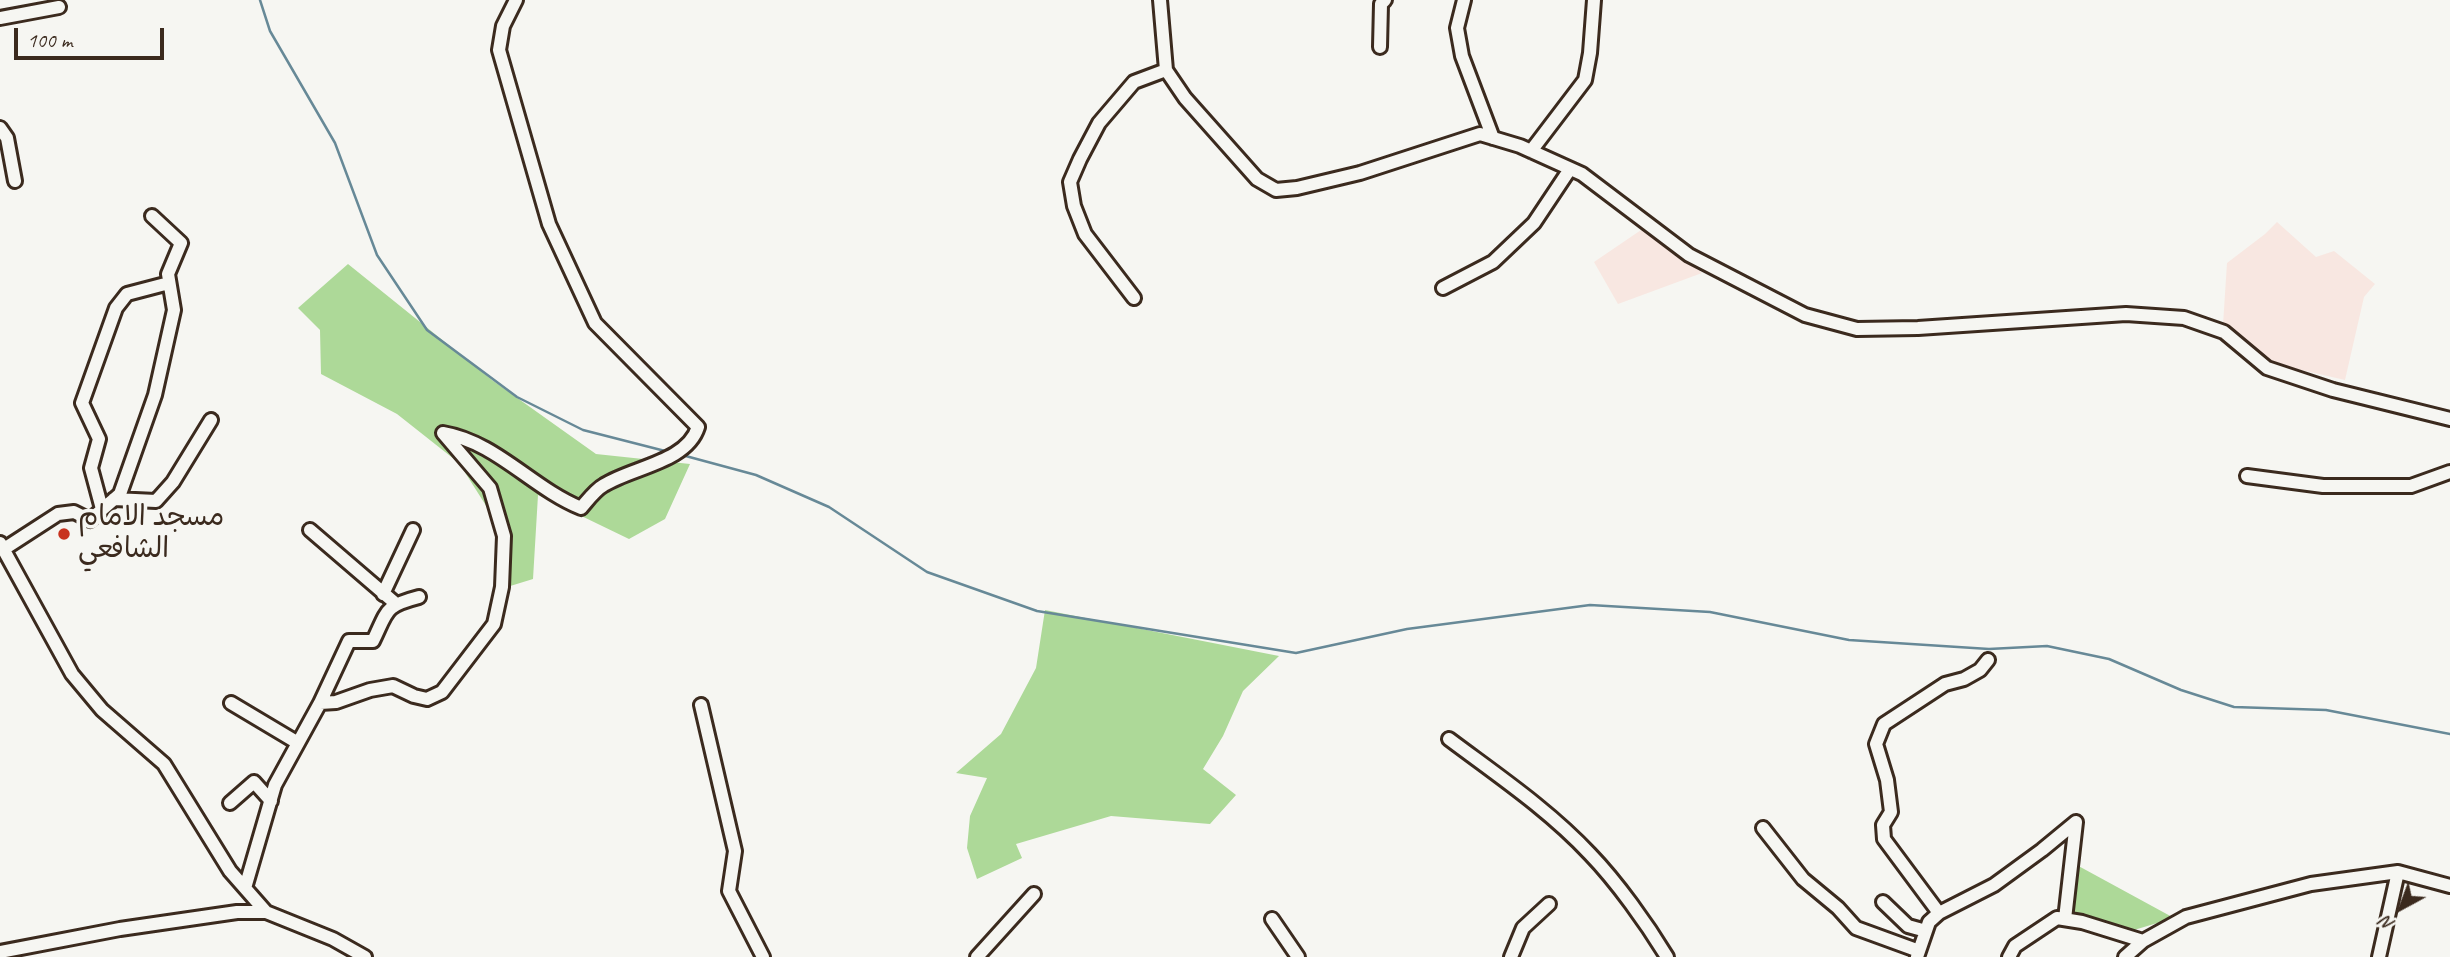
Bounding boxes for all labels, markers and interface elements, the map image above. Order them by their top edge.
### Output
scale bar [18,14,168,58]
text: 100 m [27,27,72,53]
place label: مسجد الامام الشافعي [78,501,224,567]
marker: مسجد الامام الشافعي [56,526,72,542]
north arrow [2366,873,2436,943]
text: N [2375,911,2400,937]

